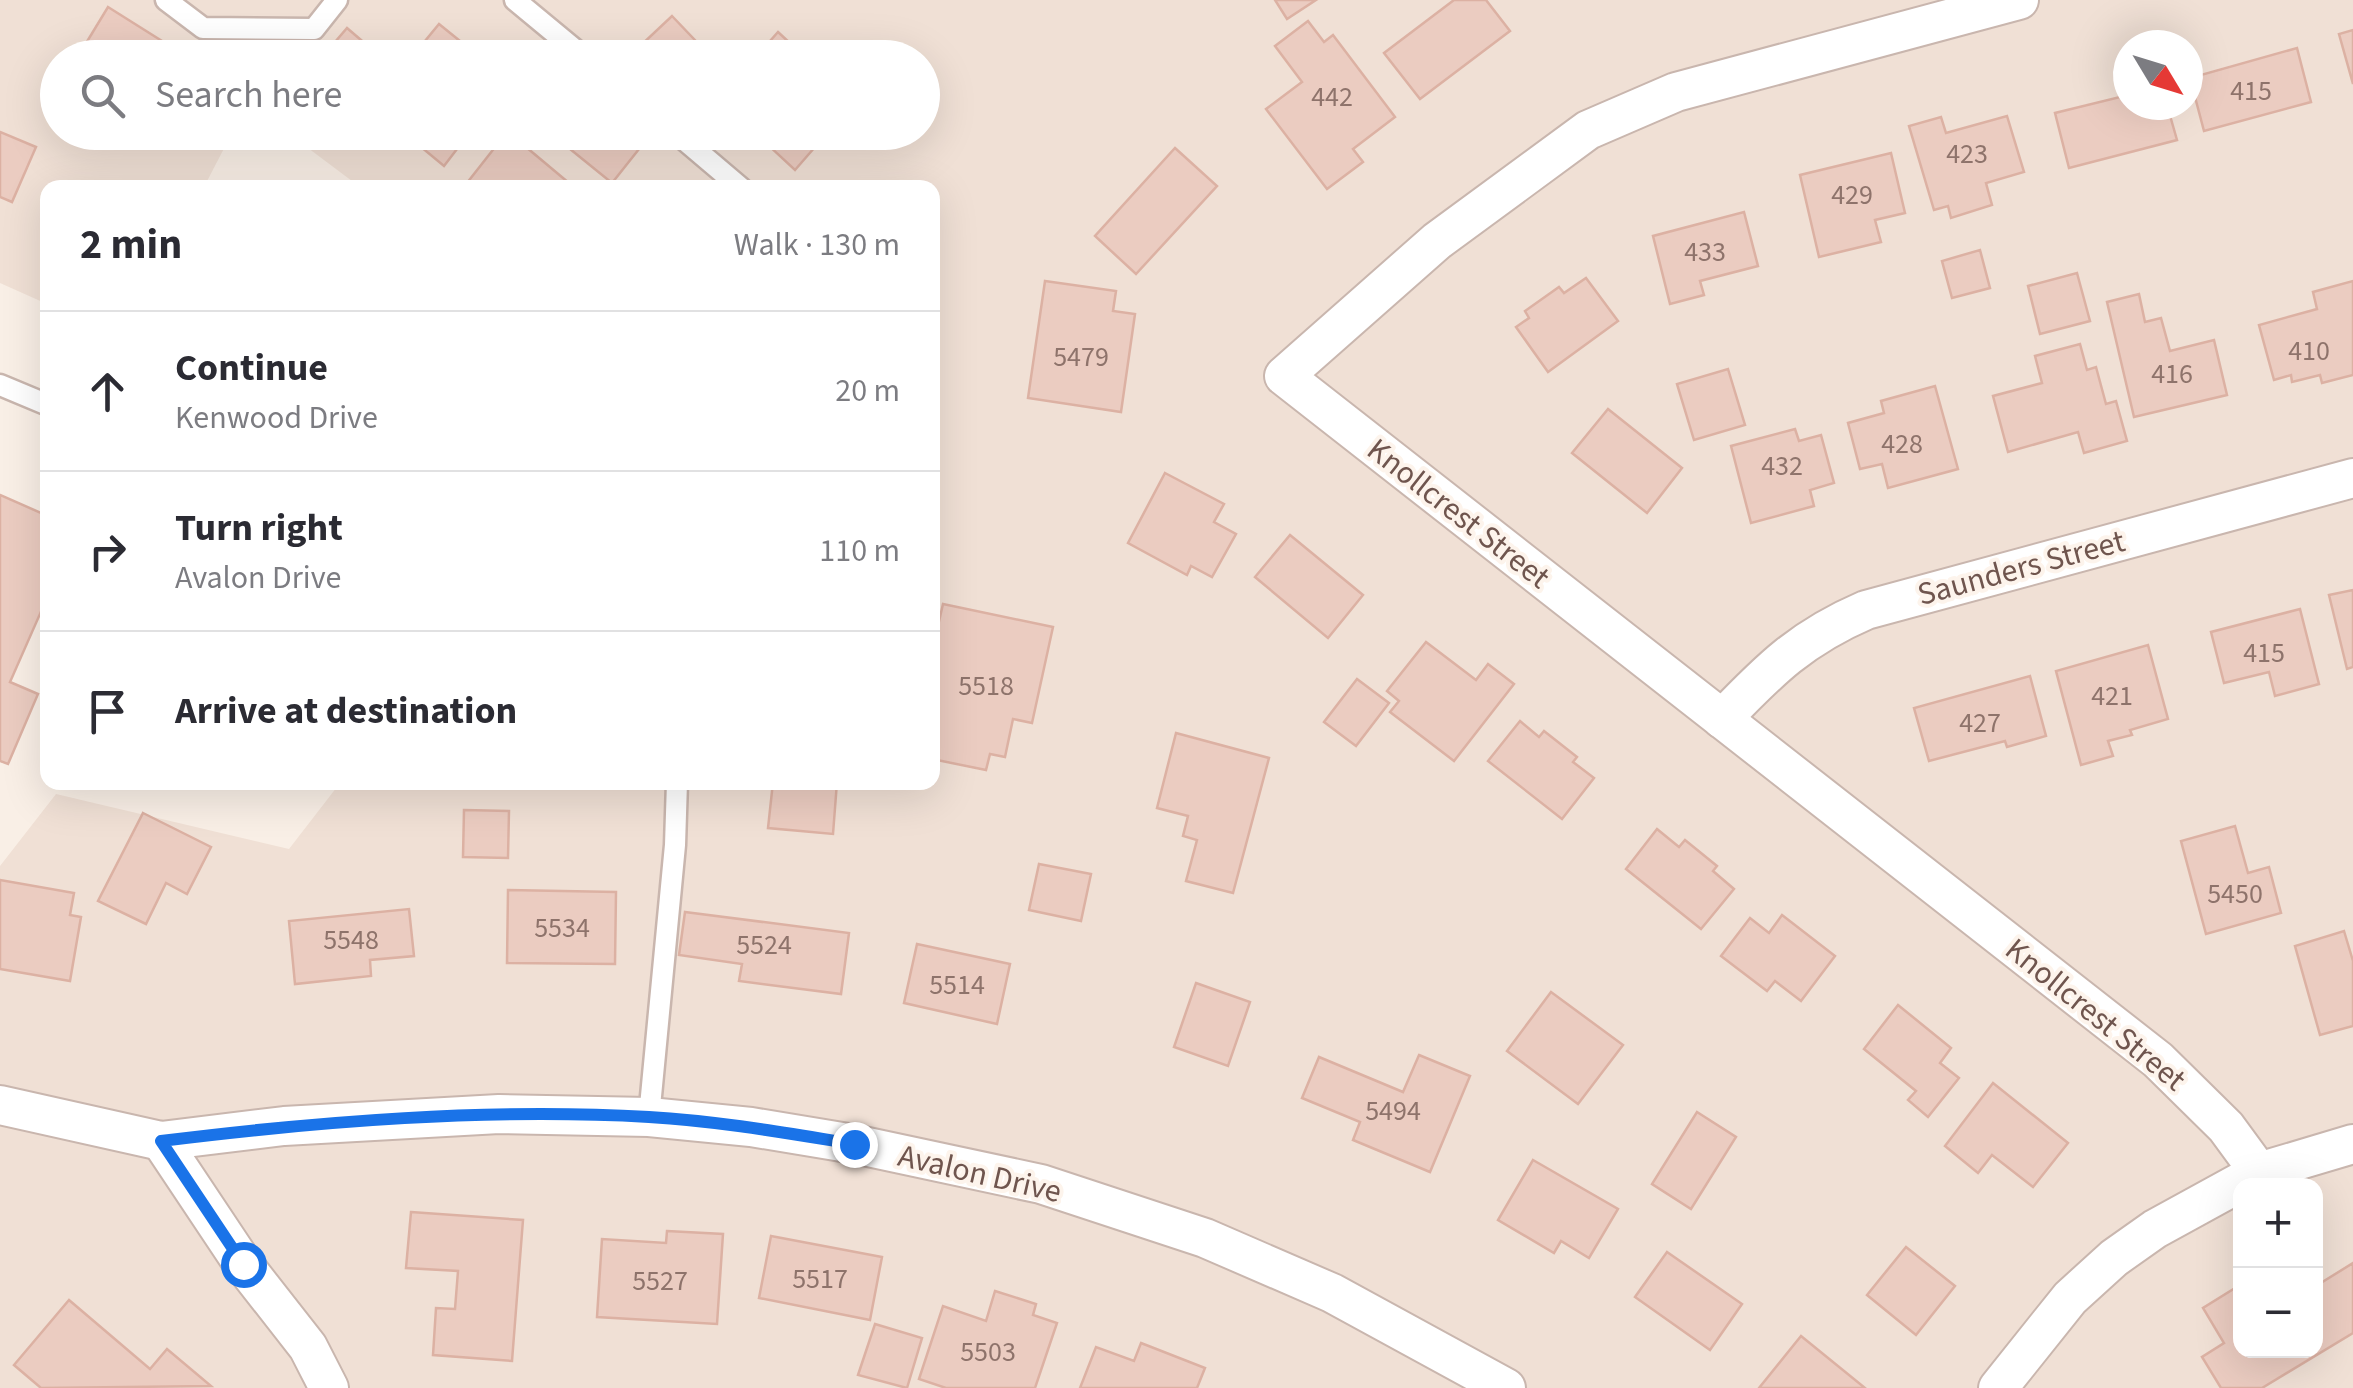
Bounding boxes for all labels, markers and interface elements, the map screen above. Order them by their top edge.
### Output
north arrow [2113,30,2203,120]
search box [40,40,940,150]
icon: search [75,68,130,123]
text: Search here [155,68,342,122]
house number: 415 [2230,71,2272,111]
house number: 442 [1311,77,1353,117]
house number: 423 [1946,134,1988,174]
house number: 429 [1831,175,1873,215]
text: 2 min [80,215,182,275]
text: Walk · 130 m [734,222,900,268]
house number: 433 [1684,232,1726,272]
house number: 410 [2288,331,2330,371]
house number: 5479 [1053,337,1109,377]
text: Continue [175,341,328,395]
house number: 416 [2151,354,2193,394]
icon: ahead [80,364,135,419]
text: 20 m [835,368,900,414]
text: Kenwood Drive [175,395,378,441]
house number: 428 [1881,424,1923,464]
street label: Knollcrest Street [1357,428,1560,600]
house number: 432 [1761,446,1803,486]
text: Turn right [175,501,343,555]
street label: Saunders Street [1913,518,2130,618]
icon: right [80,524,135,579]
text: 110 m [819,528,900,574]
text: Avalon Drive [175,555,341,601]
house number: 415 [2243,633,2285,673]
house number: 5518 [958,666,1014,706]
house number: 421 [2091,676,2133,716]
icon: arrive [80,684,135,739]
text: Arrive at destination [175,684,517,738]
house number: 427 [1959,703,2001,743]
house number: 5450 [2207,874,2263,914]
house number: 5534 [534,908,590,948]
house number: 5548 [323,920,379,960]
house number: 5524 [736,925,792,965]
street label: Knollcrest Street [1995,927,2196,1102]
house number: 5514 [929,965,985,1005]
house number: 5494 [1365,1091,1421,1131]
route end [832,1122,878,1168]
street label: Avalon Drive [894,1133,1066,1215]
map controls [2233,1178,2323,1358]
button: + [2233,1178,2323,1268]
route start [221,1242,267,1288]
house number: 5517 [792,1259,848,1299]
house number: 5527 [632,1261,688,1301]
button: − [2233,1268,2323,1358]
house number: 5503 [960,1332,1016,1372]

